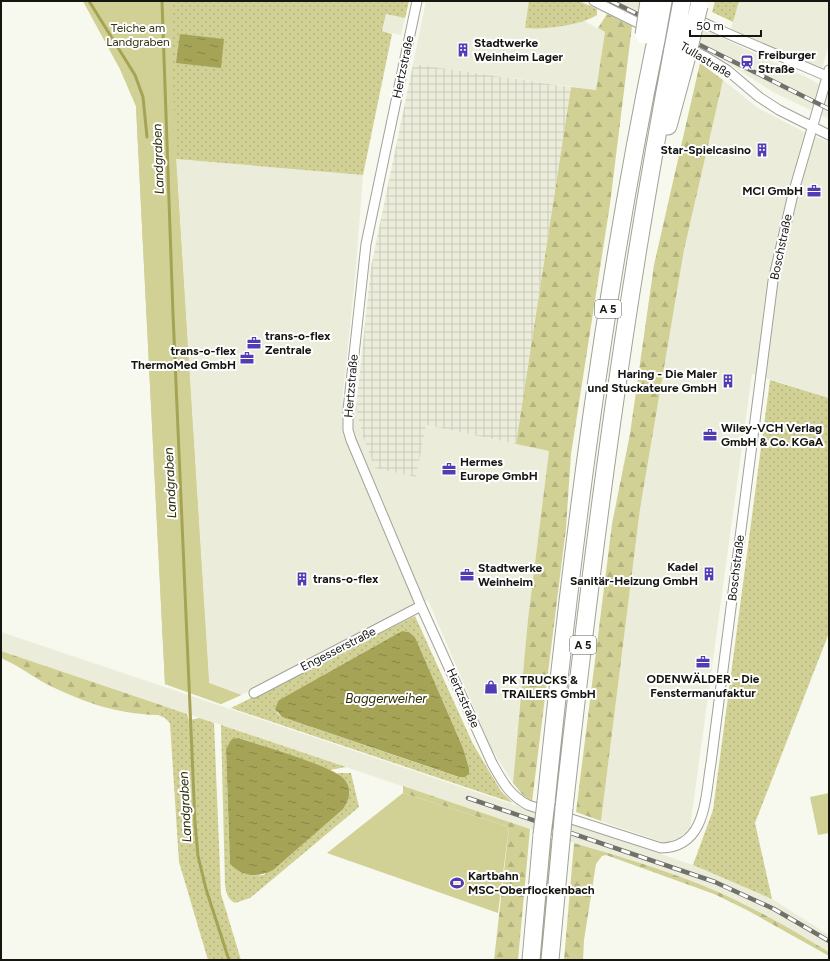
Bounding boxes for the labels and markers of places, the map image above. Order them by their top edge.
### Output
place label: Stadtwerke Weinheim Lager [474,36,564,64]
building icon: Stadtwerke Weinheim Lager [455,42,471,58]
place label: Freiburger Straße [758,48,816,76]
station icon: Freiburger Straße [739,54,755,70]
building icon: Star-Spielcasino [754,142,770,158]
place label: Star-Spielcasino [660,143,751,157]
office icon: MCI GmbH [806,183,822,199]
place label: MCI GmbH [742,184,803,198]
place label: trans-o-flex Zentrale [265,329,331,357]
office icon: trans-o-flex Zentrale [246,335,262,351]
place label: trans-o-flex ThermoMed GmbH [131,344,237,372]
office icon: trans-o-flex ThermoMed GmbH [239,350,255,366]
place label: Haring - Die Maler und Stuckateure GmbH [588,367,717,395]
building icon: Haring - Die Maler und Stuckateure GmbH [720,373,736,389]
place label: Wiley-VCH Verlag GmbH & Co. KGaA [721,421,824,449]
office icon: Wiley-VCH Verlag GmbH & Co. KGaA [702,427,718,443]
place label: Hermes Europe GmbH [460,455,538,483]
office icon: Hermes Europe GmbH [441,461,457,477]
place label: Kadel Sanitär-Heizung GmbH [570,560,698,588]
place label: Stadtwerke Weinheim [478,561,543,589]
building icon: Kadel Sanitär-Heizung GmbH [701,566,717,582]
office icon: Stadtwerke Weinheim [459,567,475,583]
building icon: trans-o-flex [294,571,310,587]
place label: trans-o-flex [313,572,379,586]
office icon: ODENWÄLDER - Die Fenstermanufaktur [695,654,711,670]
place label: ODENWÄLDER - Die Fenstermanufaktur [646,672,760,700]
place label: PK TRUCKS & TRAILERS GmbH [502,673,596,701]
shop icon: PK TRUCKS & TRAILERS GmbH [483,679,499,695]
place label: Kartbahn MSC-Oberflockenbach [468,869,595,897]
sports icon: Kartbahn MSC-Oberflockenbach [449,875,465,891]

